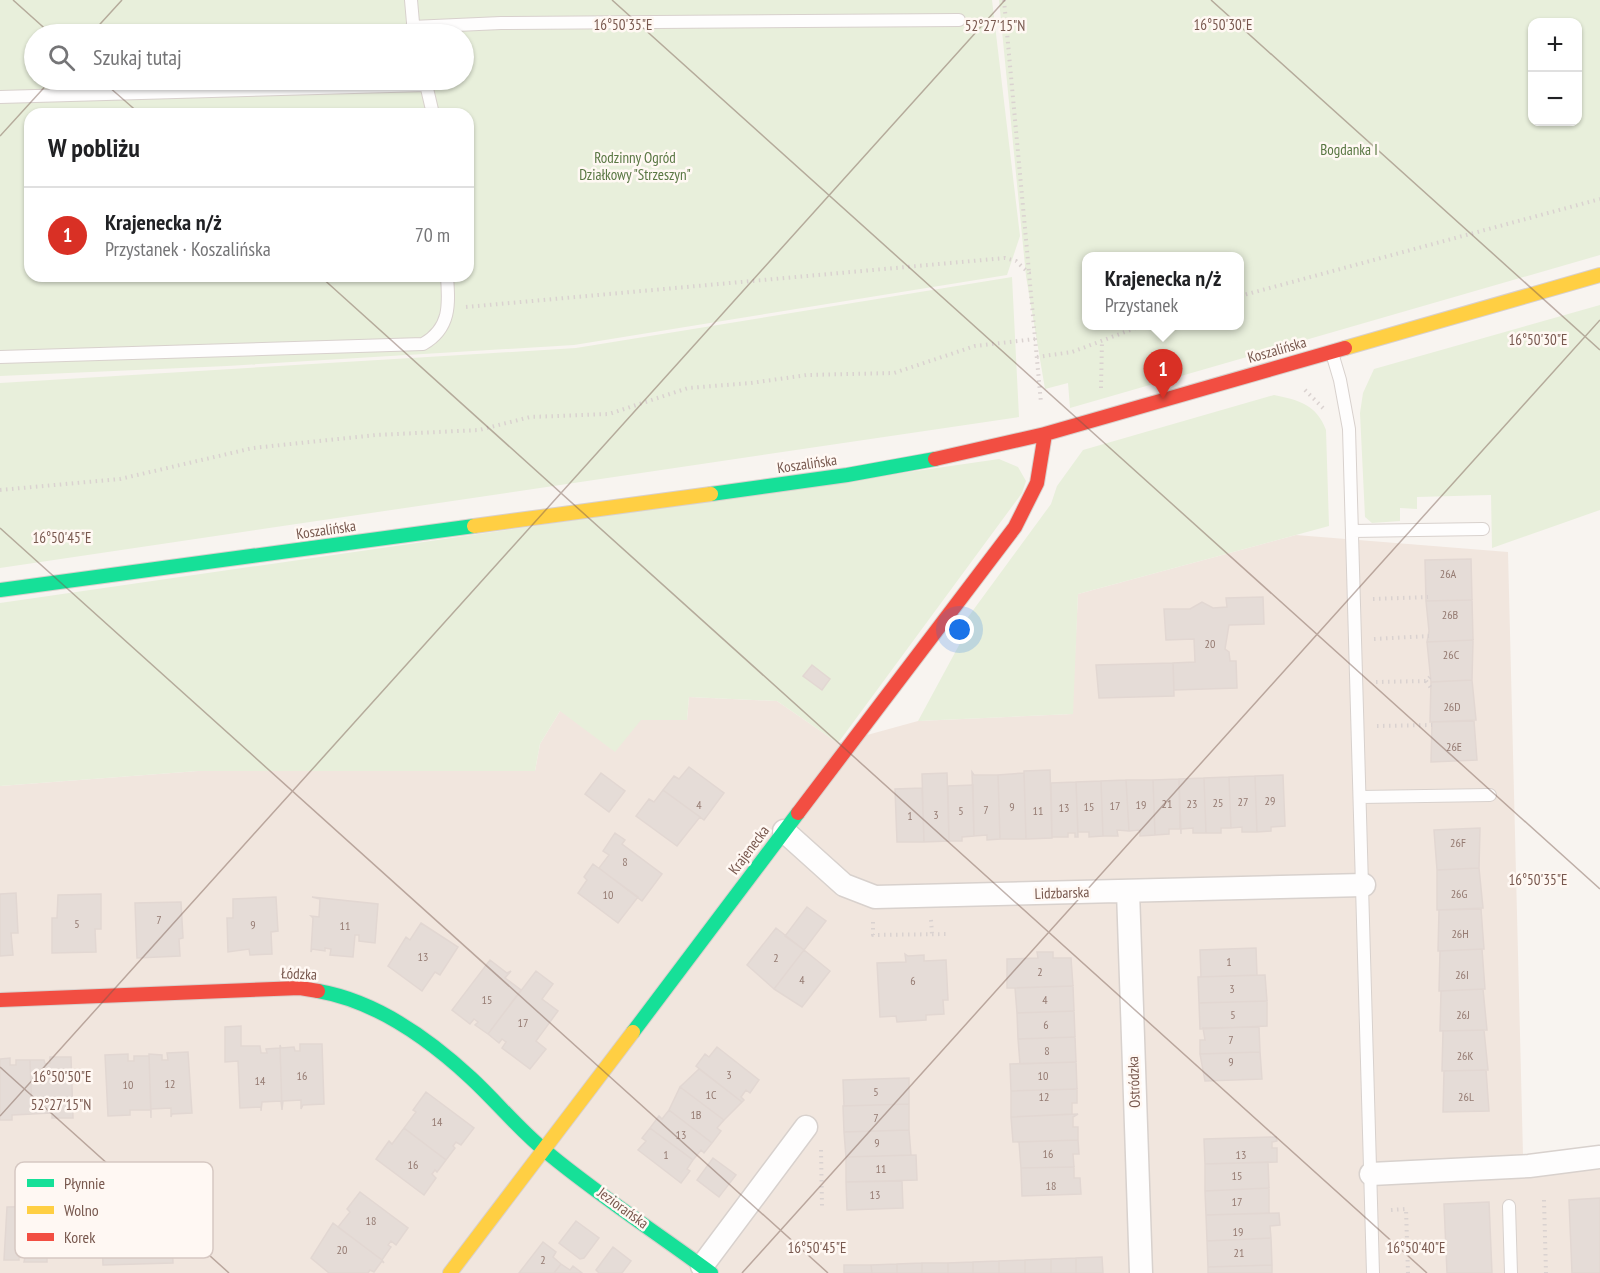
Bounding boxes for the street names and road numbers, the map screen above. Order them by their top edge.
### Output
street label: Koszalińska [1245,332,1308,367]
street label: Koszalińska [776,450,838,477]
street label: Koszalińska [295,516,357,543]
street label: Krajenecka [724,821,773,878]
street label: Lidzbarska [1034,882,1090,903]
street label: Łódzka [281,963,317,984]
street label: Ostródzka [1123,1056,1144,1108]
street label: Jeziorańska [593,1182,653,1232]

